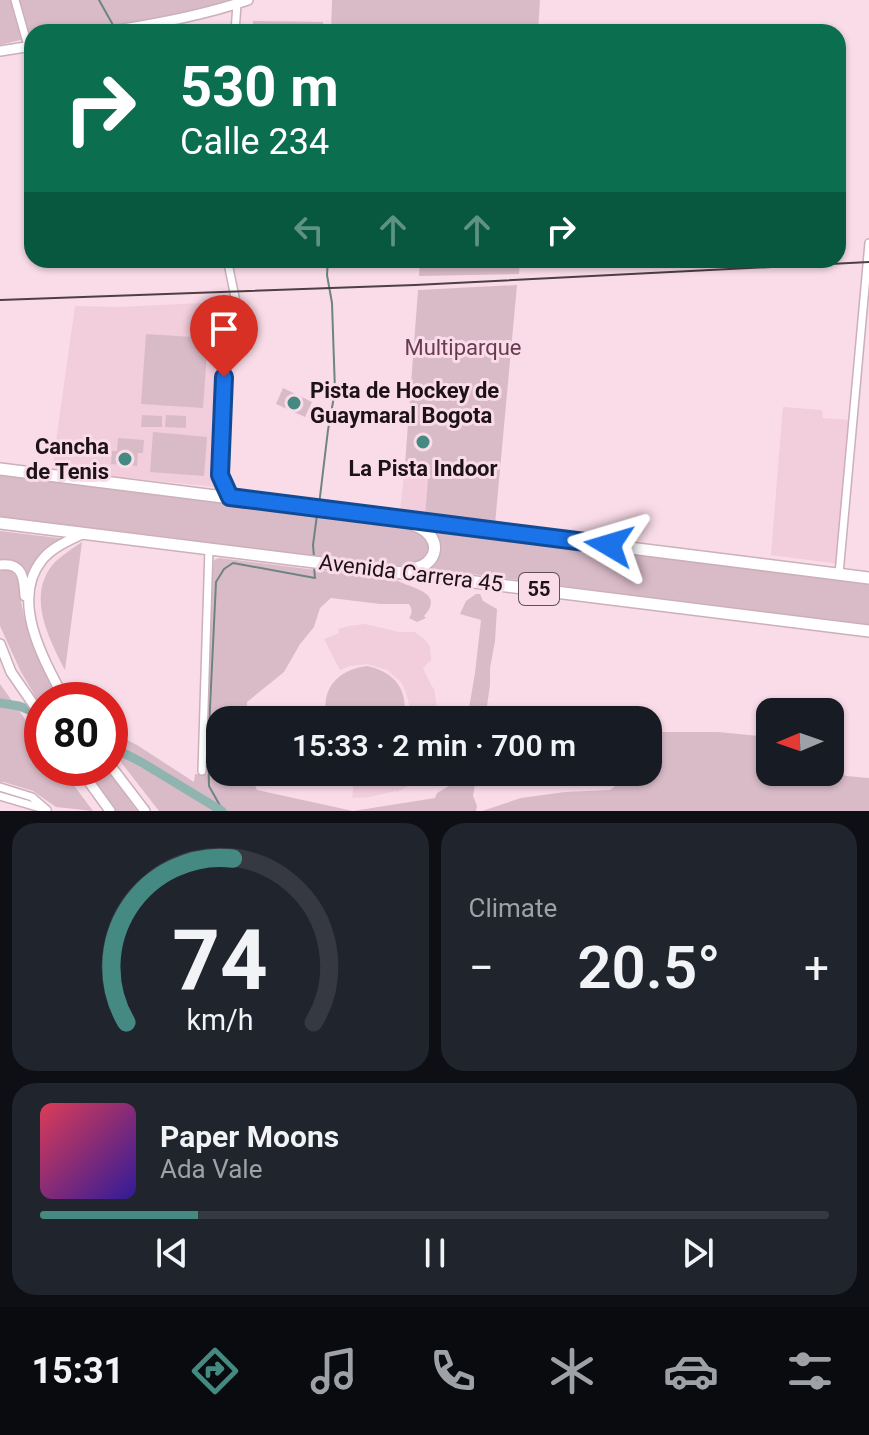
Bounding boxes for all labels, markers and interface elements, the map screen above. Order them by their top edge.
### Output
text: 530 m [180,54,339,120]
icon: right [48,56,152,160]
text: Calle 234 [180,121,329,163]
icon: left [287,208,331,252]
icon: ahead [371,208,415,252]
icon: ahead [455,208,499,252]
icon: right [539,208,583,252]
pin [190,295,258,377]
icon: arrive [202,307,246,351]
park label: Multiparque [404,335,522,360]
place label: Pista de Hockey de Guaymaral Bogota [310,378,499,428]
marker: Pista de Hockey de Guaymaral Bogota [285,394,303,412]
marker: La Pista Indoor [414,433,432,451]
place label: Cancha de Tenis [26,434,109,484]
marker: Cancha de Tenis [116,450,134,468]
place label: La Pista Indoor [348,456,498,481]
position arrow [567,503,651,587]
street label: Avenida Carrera 45 [318,549,504,597]
road number: 55 [519,573,559,605]
speed limit sign: 80 [24,682,128,786]
north arrow [756,698,844,786]
map controls [756,698,844,786]
text: 15:33 · 2 min · 700 m [292,728,576,763]
text: Climate [469,893,557,923]
text: 74 [173,912,268,1009]
text: 20.5° [577,932,720,1003]
text: − [469,942,494,994]
text: + [804,942,829,994]
text: km/h [187,1003,254,1037]
text: Paper Moons [160,1119,339,1154]
text: Ada Vale [160,1154,262,1184]
icon: previous [150,1231,194,1275]
icon: pause [413,1231,457,1275]
icon: next [676,1231,720,1275]
icon: directions [187,1343,243,1399]
icon: music [306,1343,362,1399]
icon: phone [425,1343,481,1399]
icon: climate [544,1343,600,1399]
icon: car [663,1343,719,1399]
icon: filters [782,1343,838,1399]
text: 15:31 [31,1350,124,1392]

